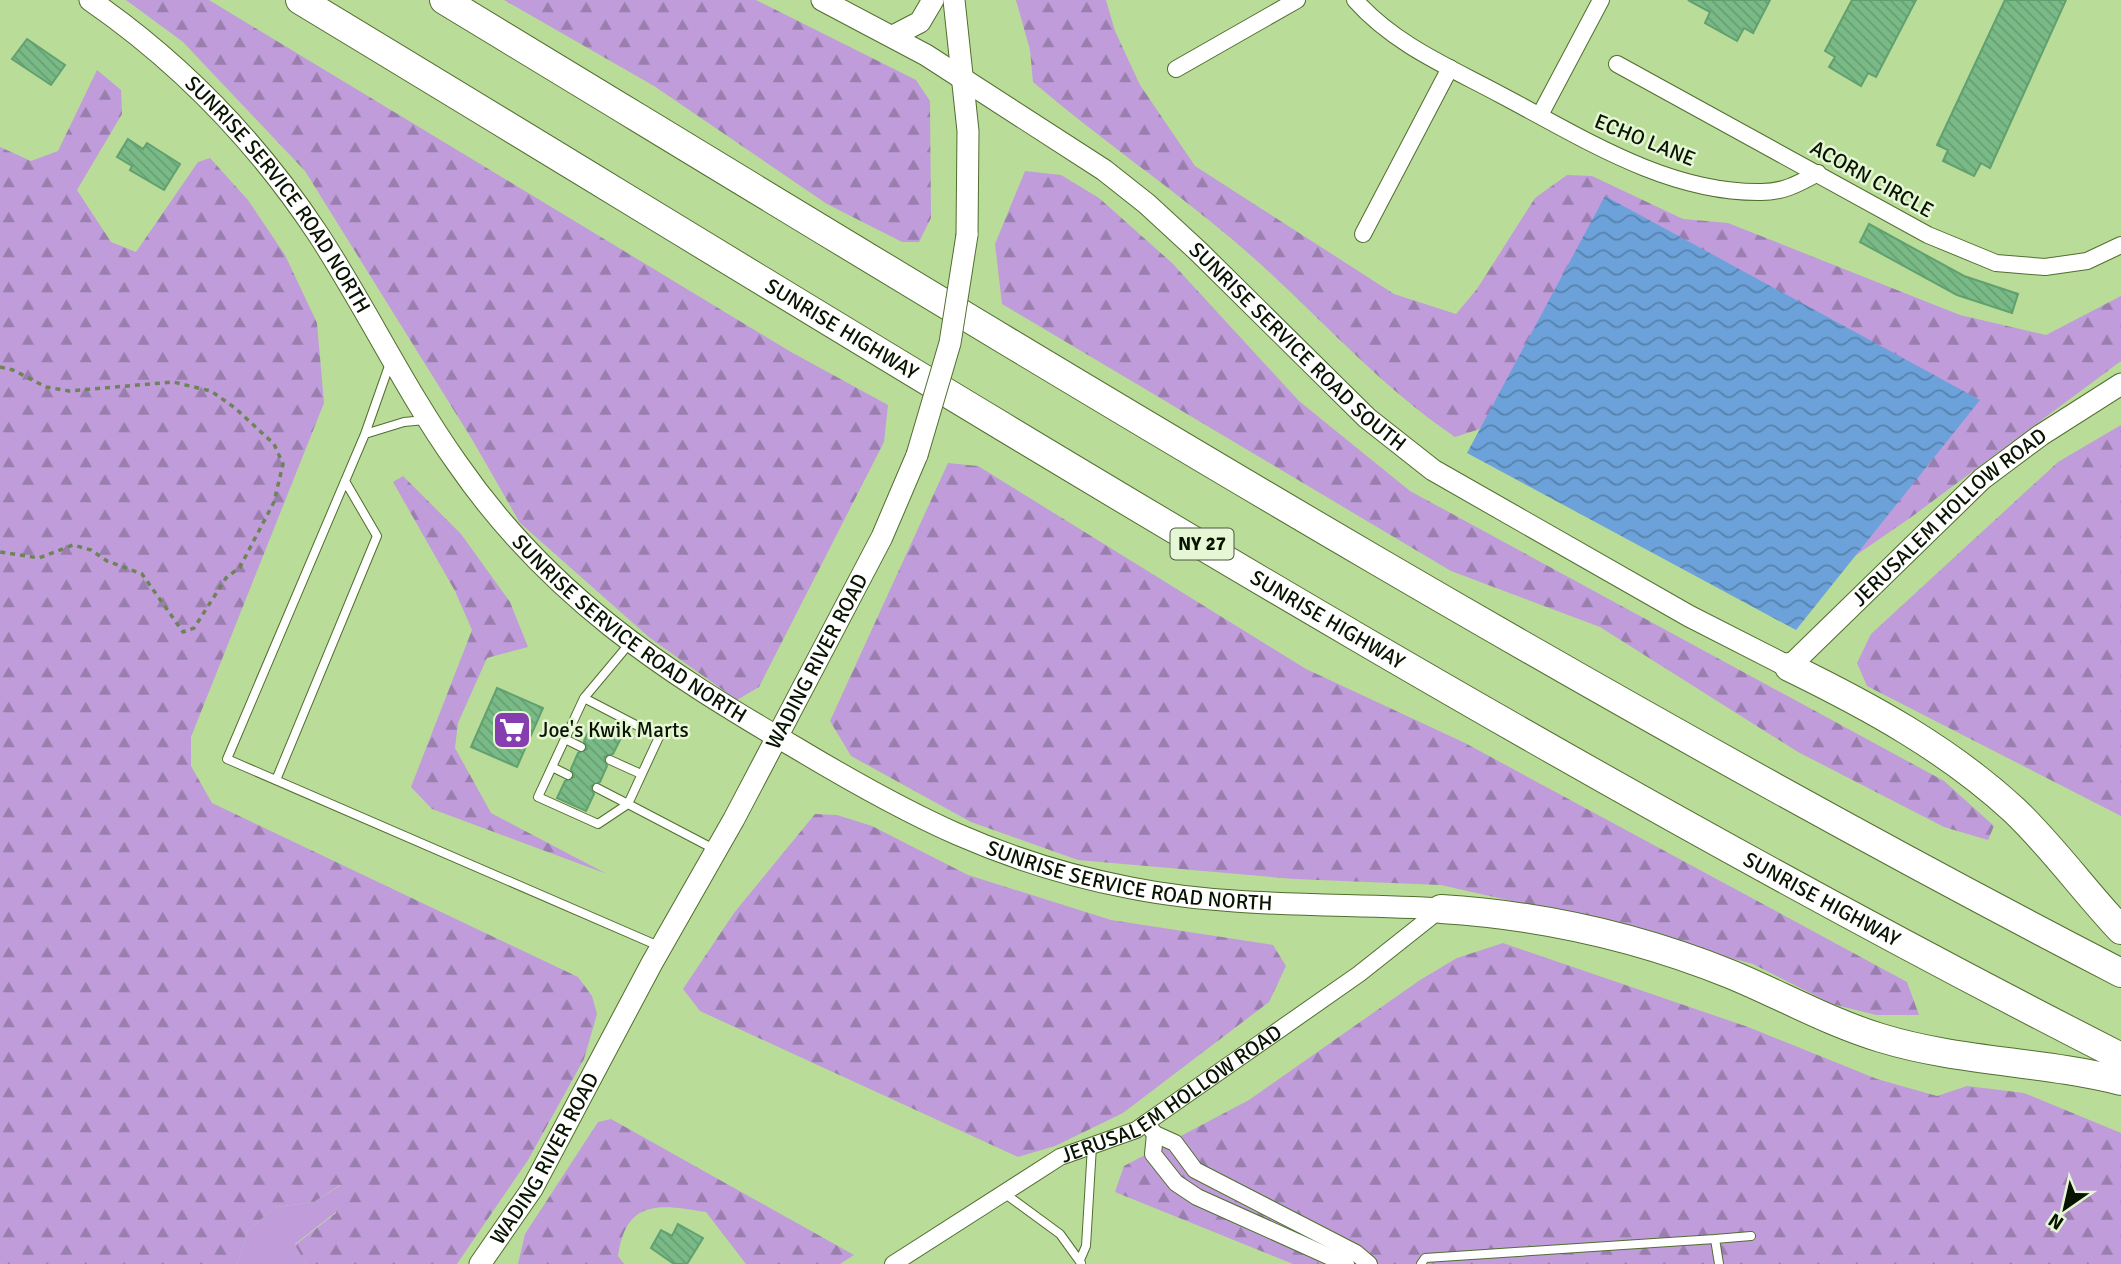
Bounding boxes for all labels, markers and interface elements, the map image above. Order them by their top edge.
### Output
street label: SUNRISE SERVICE ROAD NORTH [180,70,376,318]
street label: ECHO LANE [1591,108,1699,172]
street label: ACORN CIRCLE [1806,134,1938,224]
street label: SUNRISE SERVICE ROAD SOUTH [1184,237,1411,457]
street label: SUNRISE HIGHWAY [760,273,924,386]
street label: JERUSALEM HOLLOW ROAD [1846,422,2052,612]
road number: NY 27 [1170,528,1234,559]
street label: SUNRISE SERVICE ROAD NORTH [506,529,752,729]
street label: SUNRISE HIGHWAY [1246,564,1410,675]
street label: WADING RIVER ROAD [760,569,874,753]
supermarket icon: Joe's Kwik Marts [491,709,533,751]
place label: Joe's Kwik Marts [539,717,689,743]
street label: SUNRISE SERVICE ROAD NORTH [982,835,1273,916]
street label: SUNRISE HIGHWAY [1739,846,1905,953]
street label: JERUSALEM HOLLOW ROAD [1057,1019,1287,1169]
street label: WADING RIVER ROAD [485,1068,604,1249]
north arrow [2030,1173,2100,1243]
text: N [2044,1208,2068,1235]

